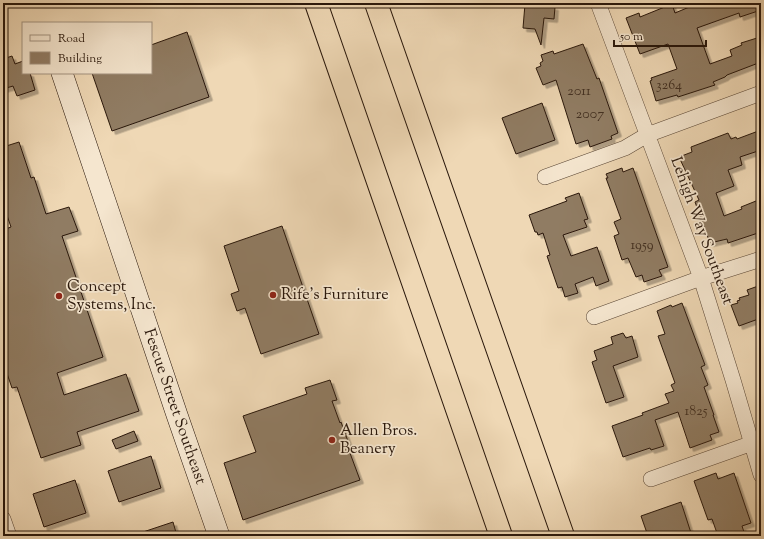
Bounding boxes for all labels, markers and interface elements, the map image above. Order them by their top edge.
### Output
legend [22,22,152,74]
scale bar [614,22,706,48]
text: 50 m [619,28,643,46]
text: Road [58,30,85,48]
text: Building [58,50,102,68]
house number: 3264 [656,76,682,96]
house number: 2011 [567,82,591,102]
house number: 2007 [576,105,604,125]
street label: Lehigh Way Southeast [664,154,739,309]
house number: 1959 [630,236,654,256]
place label: Concept Systems, Inc. [67,276,156,317]
place label: Rife’s Furniture [281,284,389,307]
marker: Rife’s Furniture [268,290,278,300]
marker: Concept Systems, Inc. [54,291,64,301]
street label: Fescue Street Southeast [137,326,212,488]
house number: 1825 [685,402,708,422]
place label: Allen Bros. Beanery [340,420,417,461]
marker: Allen Bros. Beanery [327,435,337,445]

